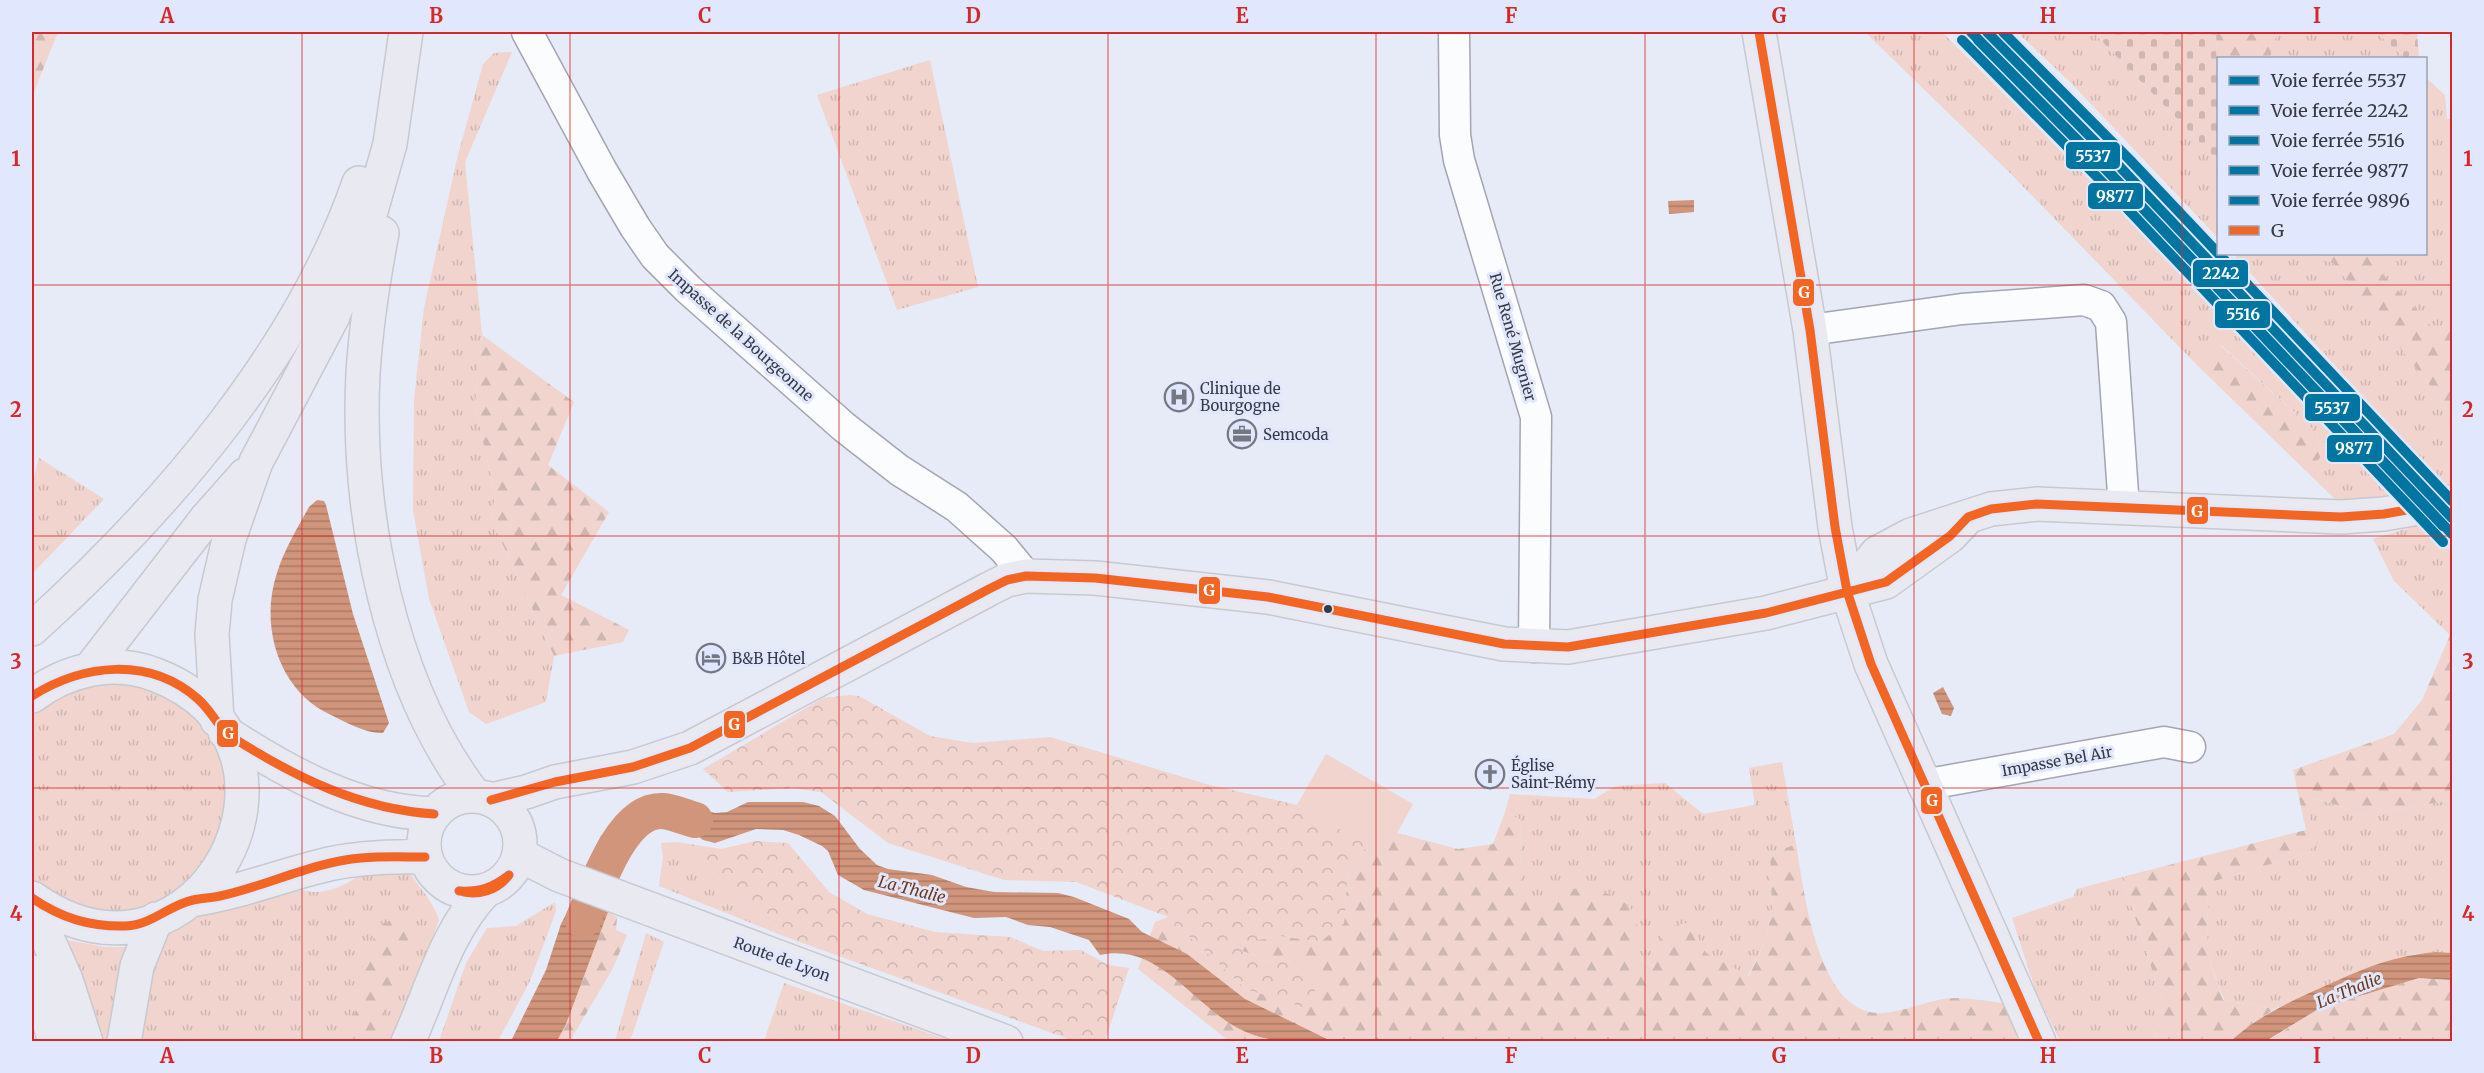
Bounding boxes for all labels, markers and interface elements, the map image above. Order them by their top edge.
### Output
text: A [159,3,175,28]
text: B [429,3,443,28]
text: C [698,3,712,28]
text: D [965,3,981,28]
text: E [1235,3,1249,28]
text: F [1505,3,1518,28]
text: G [1772,3,1787,28]
text: H [2040,3,2056,28]
text: I [2313,3,2321,28]
legend [2217,57,2427,255]
text: Voie ferrée 5537 [2270,69,2406,92]
text: Voie ferrée 2242 [2270,99,2408,122]
text: Voie ferrée 5516 [2270,129,2405,152]
line badge: 5537 [2065,141,2121,170]
text: 1 [11,146,21,171]
text: 5537 [2075,146,2111,166]
text: 1 [2463,146,2473,171]
text: Voie ferrée 9877 [2270,159,2408,182]
line badge: 9877 [2087,182,2144,210]
text: 9877 [2096,186,2134,206]
text: Voie ferrée 9896 [2270,189,2410,212]
text: G [2271,219,2284,242]
line badge: 2242 [2192,259,2249,288]
text: 2242 [2202,263,2240,283]
street label: Impasse de la Bourgeonne [664,265,818,405]
street label: Rue René Mugnier [1486,271,1540,404]
line badge: G [1792,278,1815,307]
text: G [1798,282,1810,302]
line badge: 5516 [2214,300,2271,329]
text: 5516 [2226,304,2260,324]
place label: Clinique de Bourgogne [1200,379,1281,415]
hospital icon: Clinique de Bourgogne [1163,381,1195,413]
line badge: 5537 [2304,393,2361,422]
text: 2 [10,397,22,422]
text: 2 [2462,397,2474,422]
text: 5537 [2314,398,2350,418]
office icon: Semcoda [1226,418,1258,450]
place label: Semcoda [1263,425,1329,444]
line badge: 9877 [2326,434,2383,463]
text: 9877 [2335,438,2373,458]
line badge: G [2186,496,2209,525]
text: G [2191,501,2203,521]
line badge: G [1198,576,1221,605]
text: G [1203,580,1215,600]
unlabelled marker [1322,603,1334,615]
hotel icon: B&B Hôtel [695,642,727,674]
text: 3 [10,649,22,674]
place label: B&B Hôtel [732,649,806,668]
text: 3 [2462,649,2474,674]
line badge: G [723,710,746,739]
text: G [728,714,740,734]
line badge: G [216,719,239,748]
text: G [222,723,234,743]
street label: Impasse Bel Air [2000,742,2114,780]
place label: Église Saint-Rémy [1511,755,1596,792]
church icon: Église Saint-Rémy [1474,758,1506,790]
line badge: G [1920,786,1943,815]
text: G [1926,790,1938,810]
water label: La Thalie [876,871,948,907]
text: 4 [10,901,23,926]
text: 4 [2462,901,2475,926]
street label: Route de Lyon [731,933,833,985]
water label: La Thalie [2313,968,2385,1012]
text: A [159,1043,175,1068]
text: B [429,1043,443,1068]
text: C [698,1043,712,1068]
text: D [965,1043,981,1068]
text: E [1235,1043,1249,1068]
text: F [1505,1043,1518,1068]
text: G [1772,1043,1787,1068]
text: H [2040,1043,2056,1068]
text: I [2313,1043,2321,1068]

